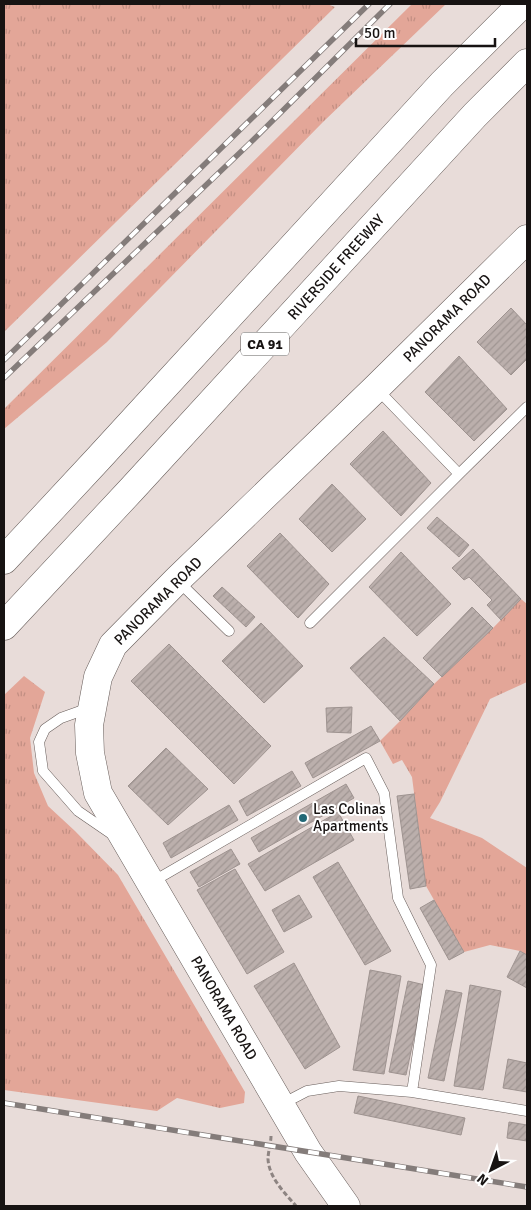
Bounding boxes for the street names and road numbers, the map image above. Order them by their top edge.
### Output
street label: RIVERSIDE FREEWAY [284,210,388,324]
street label: PANORAMA ROAD [399,270,495,366]
road number: CA 91 [241,332,289,356]
street label: PANORAMA ROAD [110,553,206,649]
street label: PANORAMA ROAD [187,953,261,1063]

